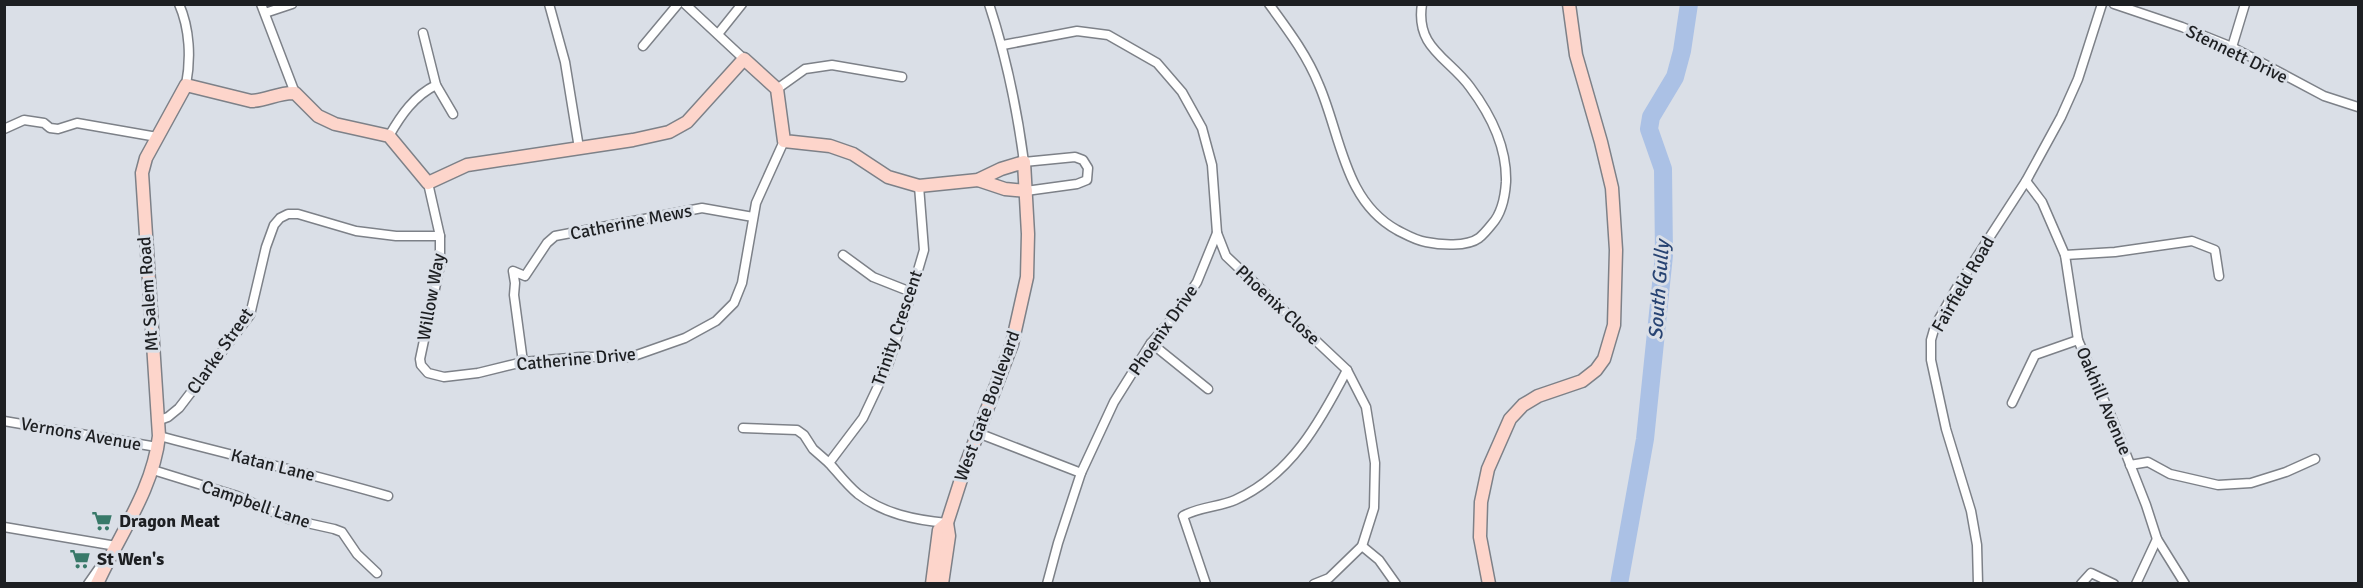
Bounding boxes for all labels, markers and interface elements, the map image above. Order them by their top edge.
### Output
street label: Stennett Drive [2182,20,2292,88]
street label: Catherine Mews [568,199,694,245]
street label: Fairfield Road [1927,232,1999,336]
street label: Mt Salem Road [133,236,163,352]
water label: South Gully [1643,237,1675,340]
street label: Willow Way [412,251,450,342]
street label: Phoenix Close [1231,260,1325,350]
street label: Trinity Crescent [867,267,927,389]
street label: Phoenix Drive [1124,280,1202,380]
street label: Clarke Street [182,304,258,398]
street label: West Gate Boulevard [950,328,1024,484]
street label: Catherine Drive [515,343,637,375]
street label: Oakhill Avenue [2071,344,2137,458]
street label: Vernons Avenue [19,413,143,455]
street label: Katan Lane [229,444,317,486]
street label: Campbell Lane [199,475,313,533]
supermarket icon: Dragon Meat [90,509,114,533]
place label: Dragon Meat [119,510,220,532]
supermarket icon: St Wen's [68,547,92,571]
place label: St Wen's [97,548,164,570]

